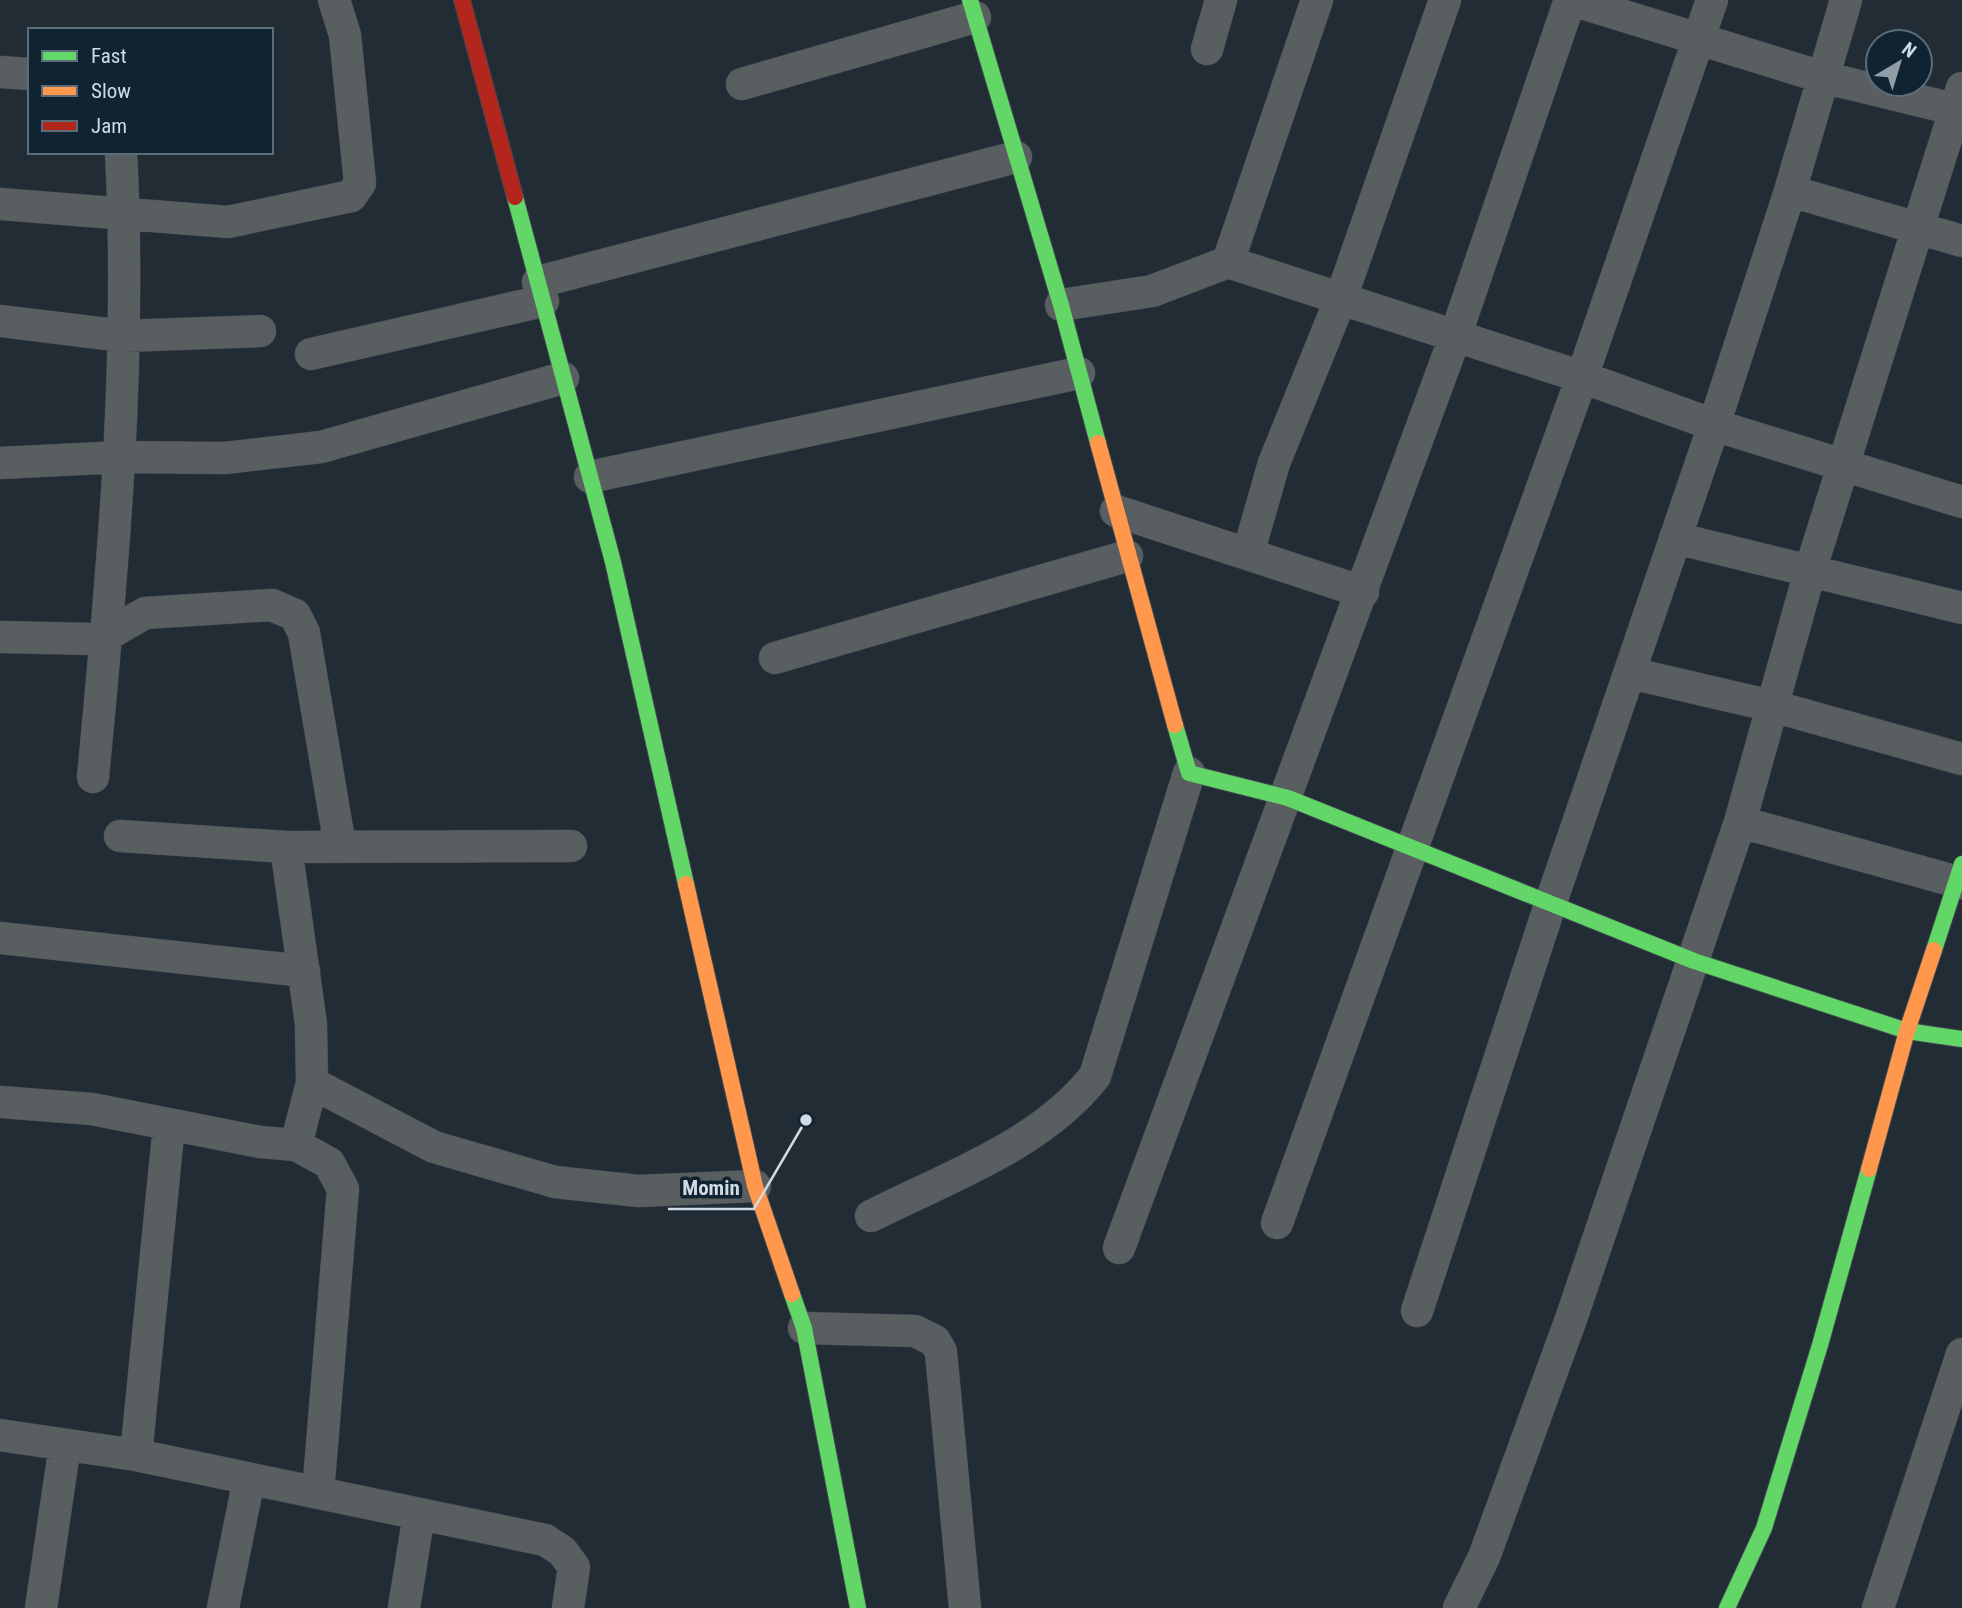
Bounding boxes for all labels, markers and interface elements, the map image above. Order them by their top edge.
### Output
legend [28,28,273,154]
north arrow [1864,28,1934,98]
text: N [1897,37,1921,63]
text: Fast [91,44,127,68]
text: Slow [91,79,131,103]
text: Jam [91,114,127,138]
callout: Momin [668,1167,754,1209]
text: Momin [682,1176,740,1200]

